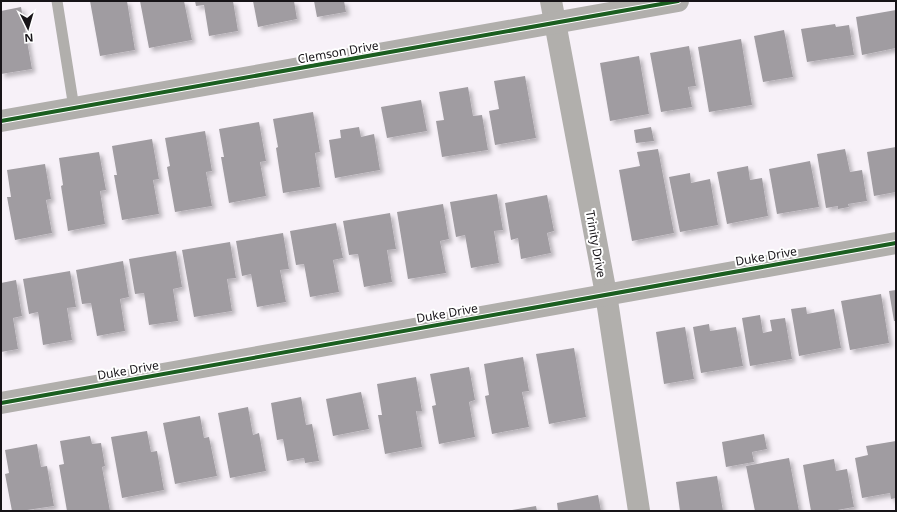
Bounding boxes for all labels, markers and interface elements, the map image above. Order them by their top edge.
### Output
north arrow [8,8,48,48]
text: N [24,31,34,46]
street label: Clemson Drive [296,36,380,67]
street label: Trinity Drive [582,209,610,279]
street label: Duke Drive [734,242,798,270]
street label: Duke Drive [415,299,479,327]
street label: Duke Drive [96,356,160,384]

